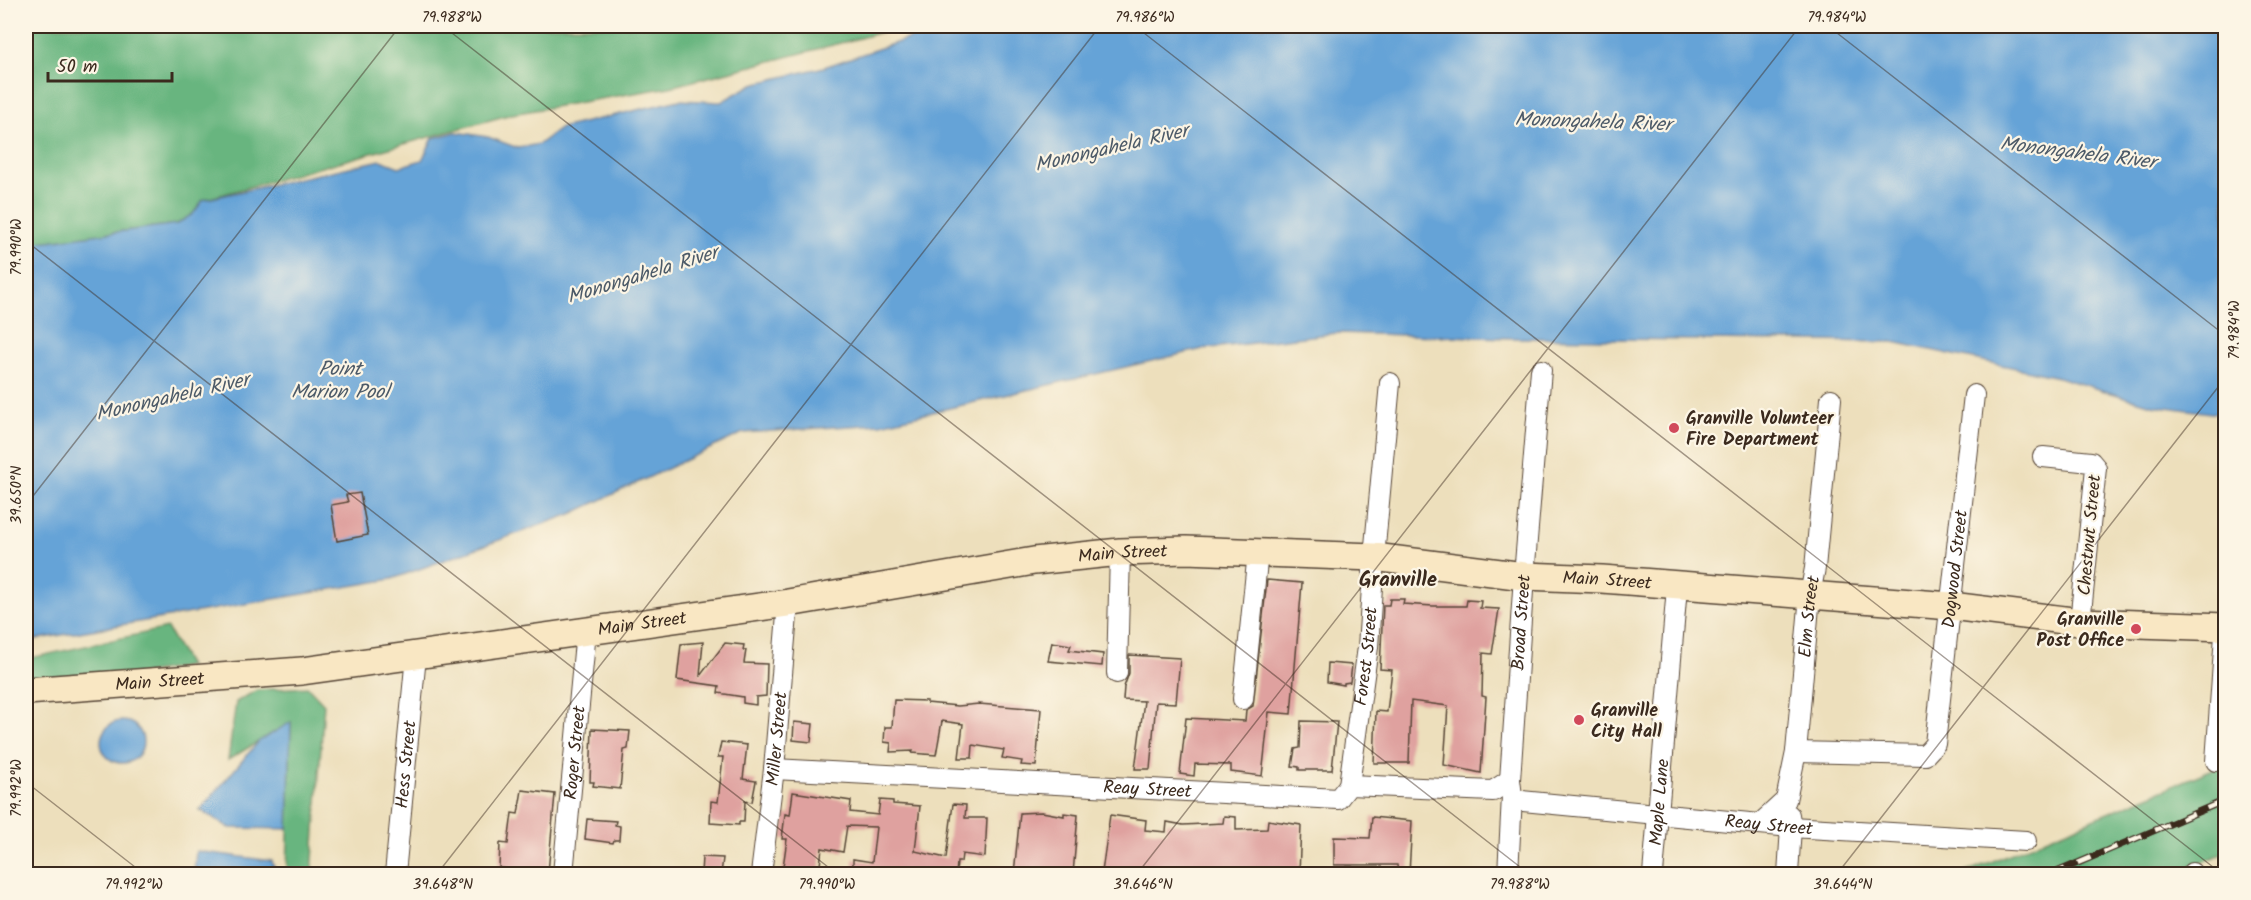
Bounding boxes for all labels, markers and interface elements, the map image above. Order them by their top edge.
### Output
text: 79.988°W [422,6,482,30]
text: 79.986°W [1115,6,1175,30]
text: 79.984°W [1807,6,1867,30]
scale bar [48,45,172,83]
text: 50 m [57,53,97,82]
water label: Monongahela River [1514,104,1676,142]
water label: Monongahela River [1032,115,1196,182]
water label: Monongahela River [1998,129,2162,180]
text: 79.990°W [5,218,29,275]
water label: Monongahela River [563,236,726,314]
text: 79.984°W [2223,300,2247,360]
water label: Point Marion Pool [291,354,393,409]
water label: Monongahela River [93,364,257,431]
place label: Granville Volunteer Fire Department [1686,405,1835,455]
marker: Granville Volunteer Fire Department [1667,421,1681,435]
text: 39.650°N [5,466,29,524]
street label: Chestnut Street [2071,472,2110,597]
street label: Dogwood Street [1935,508,1977,630]
street label: Main Street [1077,538,1169,572]
district label: Granville [1359,564,1437,597]
street label: Main Street [1562,564,1654,599]
street label: Elm Street [1791,572,1829,659]
street label: Broad Street [1505,573,1540,672]
street label: Main Street [596,604,690,645]
street label: Forest Street [1347,605,1387,708]
place label: Granville Post Office [2037,606,2124,656]
marker: Granville Post Office [2129,622,2143,636]
street label: Main Street [114,665,206,701]
street label: Miller Street [759,690,797,788]
place label: Granville City Hall [1591,697,1662,747]
street label: Roger Street [557,703,595,801]
marker: Granville City Hall [1572,713,1586,727]
street label: Hess Street [388,718,426,810]
street label: Maple Lane [1642,758,1679,847]
text: 79.992°W [5,759,29,817]
street label: Reay Street [1102,774,1193,807]
street label: Reay Street [1723,808,1815,844]
text: 79.992°W [105,873,163,897]
text: 39.648°N [413,873,473,897]
text: 79.990°W [799,873,856,897]
text: 39.646°N [1113,873,1173,897]
text: 79.988°W [1490,873,1550,897]
text: 39.644°N [1813,873,1873,897]

